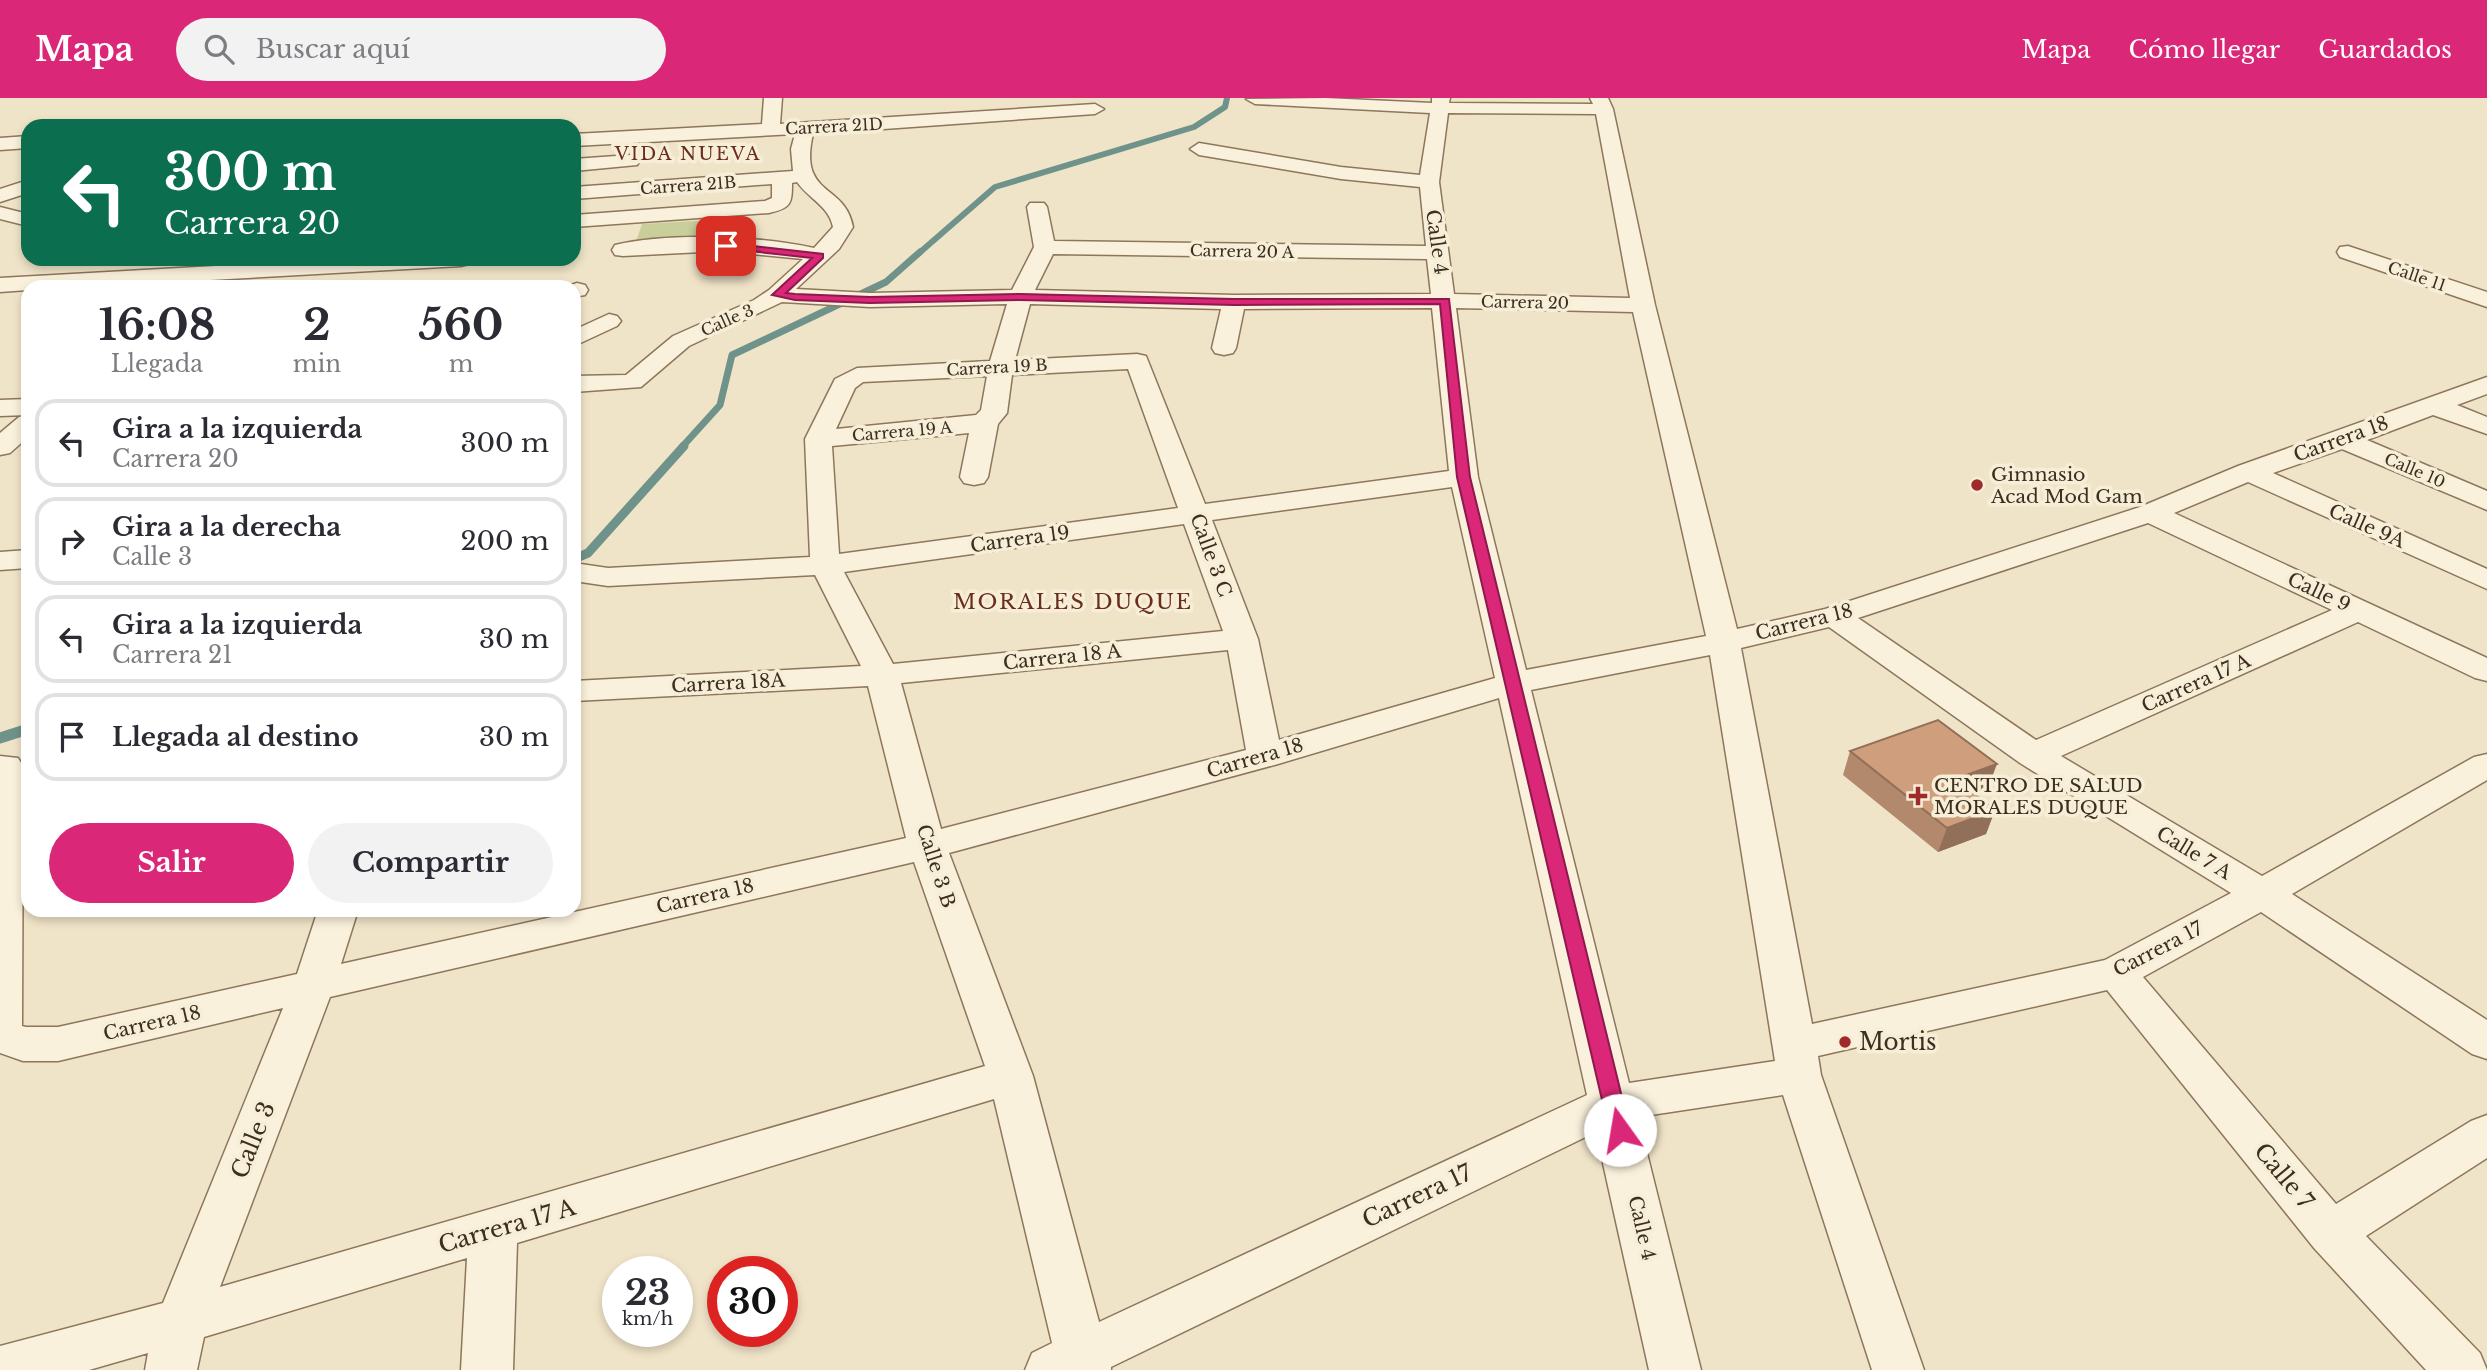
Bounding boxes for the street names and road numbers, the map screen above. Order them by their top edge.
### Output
street label: Carrera 21D [785,113,883,139]
street label: Carrera 21B [639,172,737,198]
street label: Calle 4 [1421,208,1453,276]
street label: Carrera 20 A [1190,240,1295,262]
street label: Calle 11 [2385,257,2449,295]
street label: Carrera 20 [1481,291,1569,313]
street label: Calle 3 [697,300,757,340]
street label: Carrera 19 B [946,354,1048,380]
street label: Carrera 18 [2290,411,2392,467]
street label: Carrera 19 A [851,417,954,445]
street label: Calle 10 [2381,448,2449,492]
street label: Calle 9A [2325,499,2409,553]
street label: Calle 3 C [1185,510,1237,600]
street label: Carrera 19 [969,521,1071,557]
street label: Calle 9 [2284,567,2354,617]
street label: Carrera 18 [1753,599,1855,645]
street label: Carrera 18 A [1002,639,1123,675]
street label: Carrera 17 A [2138,649,2254,717]
street label: Carrera 18A [670,669,786,697]
street label: Carrera 18 [1204,733,1306,783]
street label: Calle 3 B [912,821,960,911]
street label: Calle 7 A [2152,822,2236,884]
street label: Carrera 18 [654,874,756,918]
street label: Carrera 17 [2109,916,2207,981]
street label: Carrera 18 [101,1001,203,1045]
street label: Calle 3 [225,1098,281,1182]
street label: Calle 7 [2248,1137,2320,1215]
street label: Carrera 17 [1358,1158,1477,1234]
street label: Carrera 17 A [435,1193,580,1259]
street label: Calle 4 [1623,1193,1661,1263]

